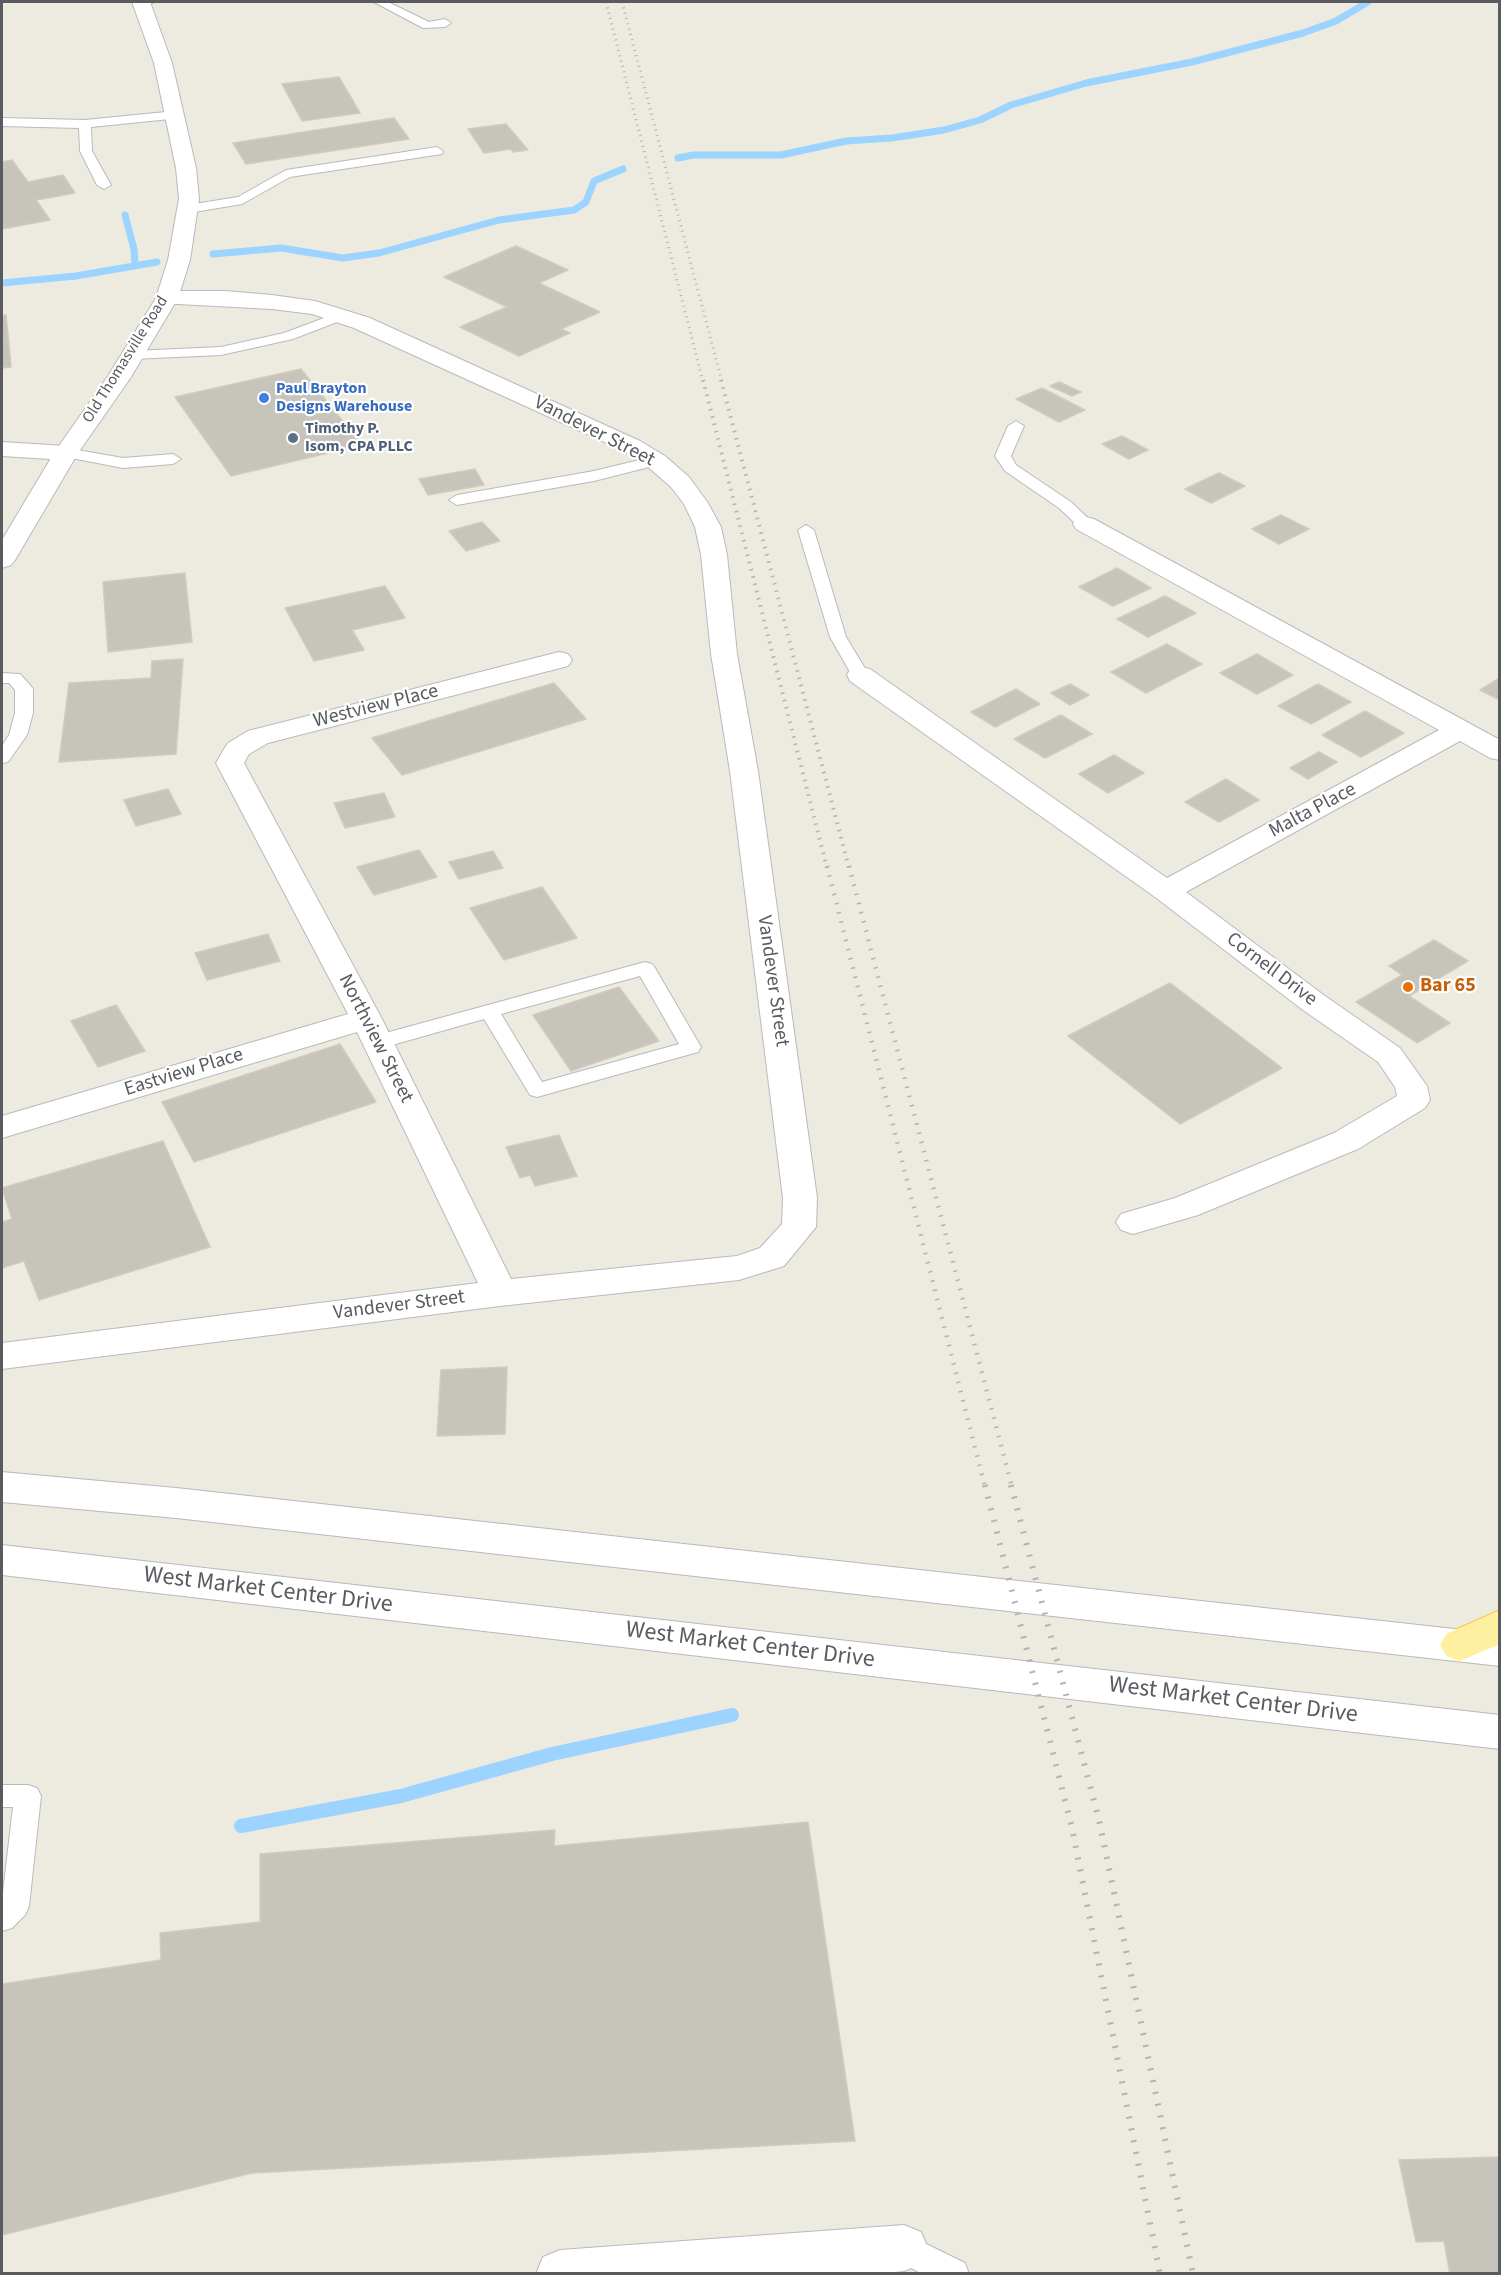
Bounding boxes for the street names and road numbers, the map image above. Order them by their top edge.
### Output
street label: Old Thomasville Road [79,293,173,427]
street label: Vandever Street [530,391,658,473]
street label: Westview Place [311,680,441,734]
street label: Malta Place [1265,778,1361,844]
street label: Vandever Street [751,914,793,1048]
street label: Cornell Drive [1221,928,1321,1012]
street label: Northview Street [332,971,418,1107]
street label: Eastview Place [122,1044,246,1102]
street label: Vandever Street [332,1286,466,1326]
street label: West Market Center Drive [142,1561,394,1621]
street label: West Market Center Drive [624,1616,876,1676]
street label: West Market Center Drive [1107,1671,1359,1731]

